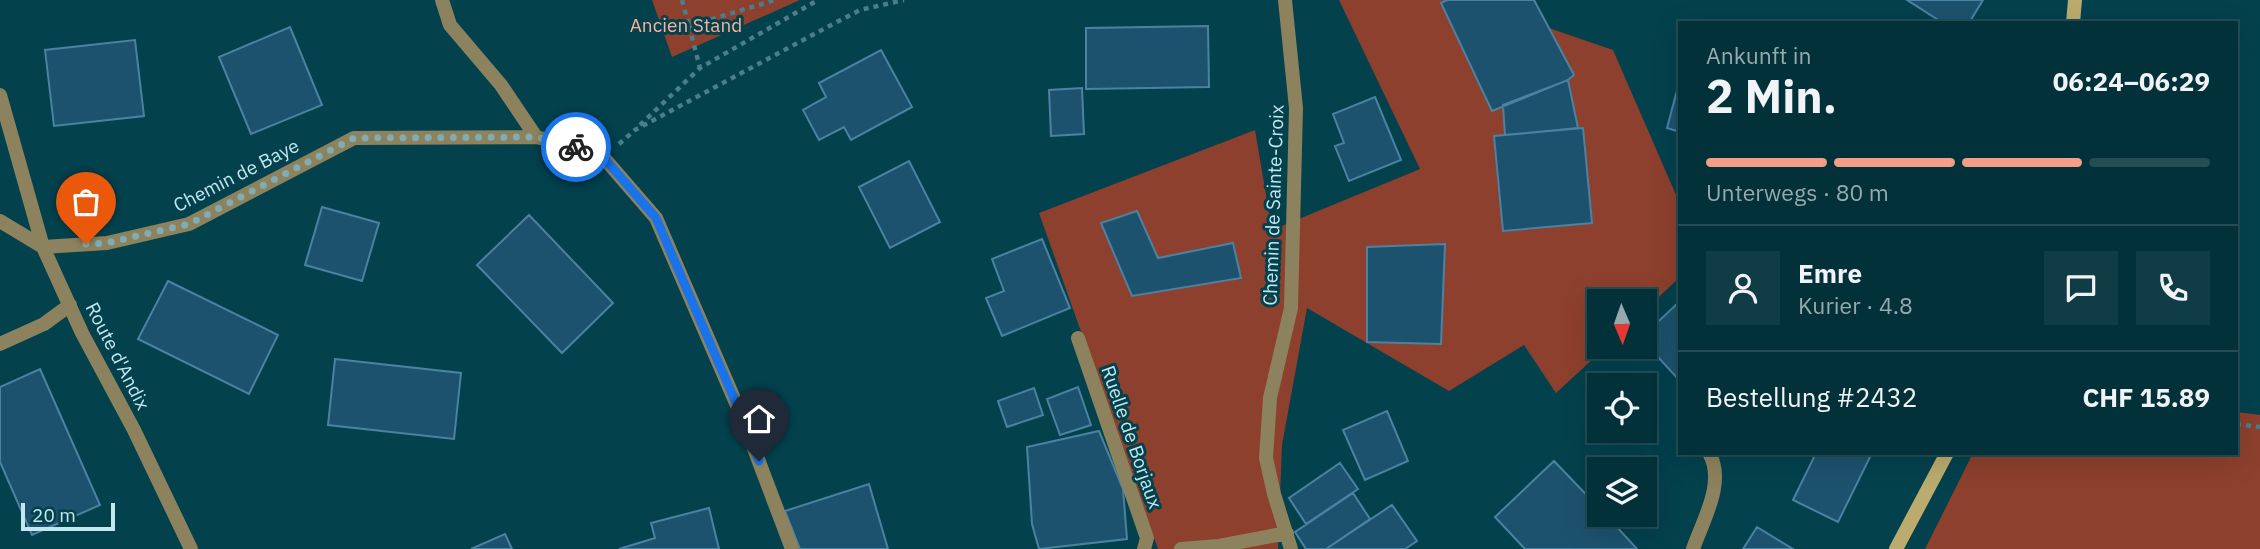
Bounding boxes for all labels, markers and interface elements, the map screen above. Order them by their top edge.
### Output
park label: Ancien Stand [630,13,742,37]
text: Ankunft in [1706,40,1812,70]
text: 06:24–06:29 [2053,64,2210,98]
text: 2 Min. [1706,66,1837,126]
street label: Chemin de Sainte-Croix [1257,104,1289,306]
courier [541,112,611,182]
icon: bike [557,128,595,166]
street label: Chemin de Baye [169,133,303,217]
pin [56,172,116,244]
text: Unterwegs · 80 m [1706,177,1889,207]
icon: bag [67,183,105,221]
button: person [1706,251,1780,325]
button: chat [2044,251,2118,325]
button: phone [2136,251,2210,325]
text: Emre [1798,256,1862,290]
north arrow [1587,289,1657,359]
map controls [1587,289,1657,527]
text: Kurier · 4.8 [1798,290,1913,320]
street label: Route d'Andix [81,298,156,414]
street label: Ruelle de Borjaux [1096,362,1168,512]
button: locate [1587,373,1657,443]
text: Bestellung #2432 [1706,380,1917,414]
text: CHF 15.89 [2082,380,2210,414]
pin [729,389,789,461]
icon: home [740,400,778,438]
button: layers [1587,457,1657,527]
scale bar [21,500,116,532]
text: 20 m [32,503,76,527]

